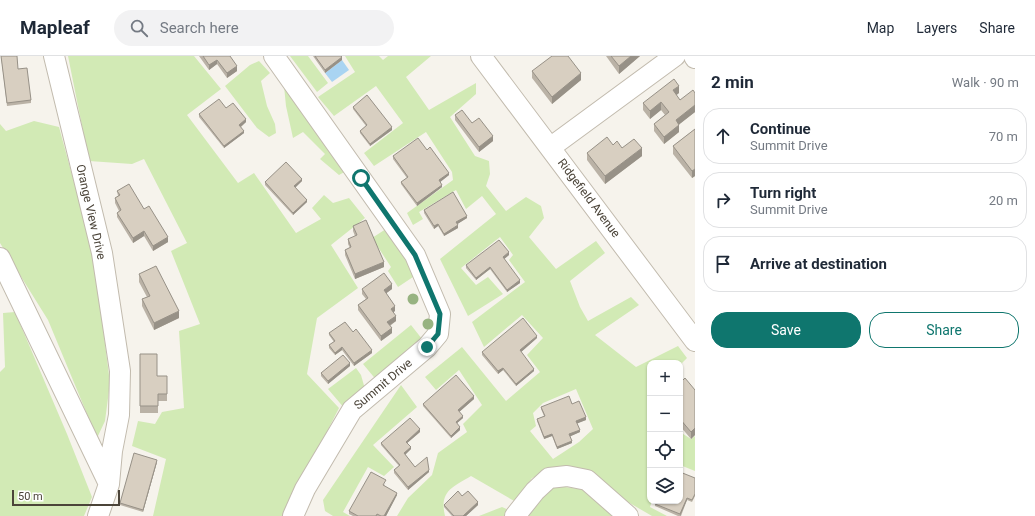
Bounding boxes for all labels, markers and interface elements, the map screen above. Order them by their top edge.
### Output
search box [114,10,394,46]
text: Mapleaf [20,16,90,39]
icon: search [128,17,150,39]
text: Search here [160,19,239,37]
text: Map [867,20,894,36]
text: Layers [916,20,957,36]
text: Share [979,20,1015,36]
text: 2 min [711,72,754,92]
text: Walk · 90 m [952,75,1019,90]
text: Continue [750,120,811,138]
icon: ahead [712,125,734,147]
text: 70 m [989,129,1018,144]
text: Summit Drive [750,138,828,153]
street label: Ridgefield Avenue [555,156,623,240]
street label: Orange View Drive [73,163,109,261]
route start [352,169,370,187]
text: Turn right [750,184,816,202]
icon: right [712,189,734,211]
text: 20 m [989,193,1018,208]
text: Summit Drive [750,202,828,217]
icon: arrive [712,253,734,275]
text: Arrive at destination [750,255,887,273]
button: Save [711,312,861,348]
button: Share [869,312,1019,348]
route end [418,338,436,356]
street label: Summit Drive [351,356,415,412]
map controls [647,360,683,504]
button: + [647,360,683,396]
button: − [647,396,683,432]
button: locate [647,432,683,468]
button: layers [647,468,683,504]
scale bar [12,488,120,507]
text: 50 m [18,490,43,503]

